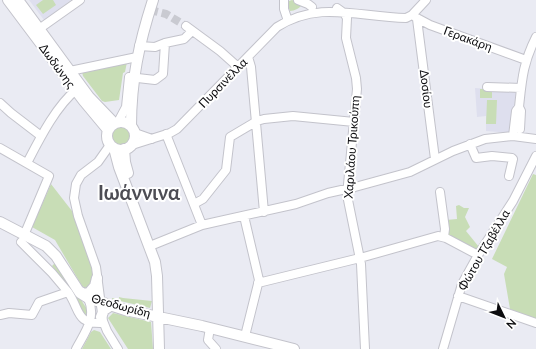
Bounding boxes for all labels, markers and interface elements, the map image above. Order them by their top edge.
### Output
street label: Γερακάρη [442,23,495,54]
street label: Δωδώνης [36,40,79,91]
street label: Πυρσινέλλα [195,54,251,111]
street label: Δοσίου [417,69,436,109]
street label: Χαριλάου Τρικούπη [340,95,363,199]
district label: Ιωάννινα [98,180,180,204]
street label: Φώτου Τζαβέλλα [454,206,513,293]
street label: Θεοδωρίδη [90,290,152,321]
north arrow [484,297,524,337]
text: N [504,317,519,332]

